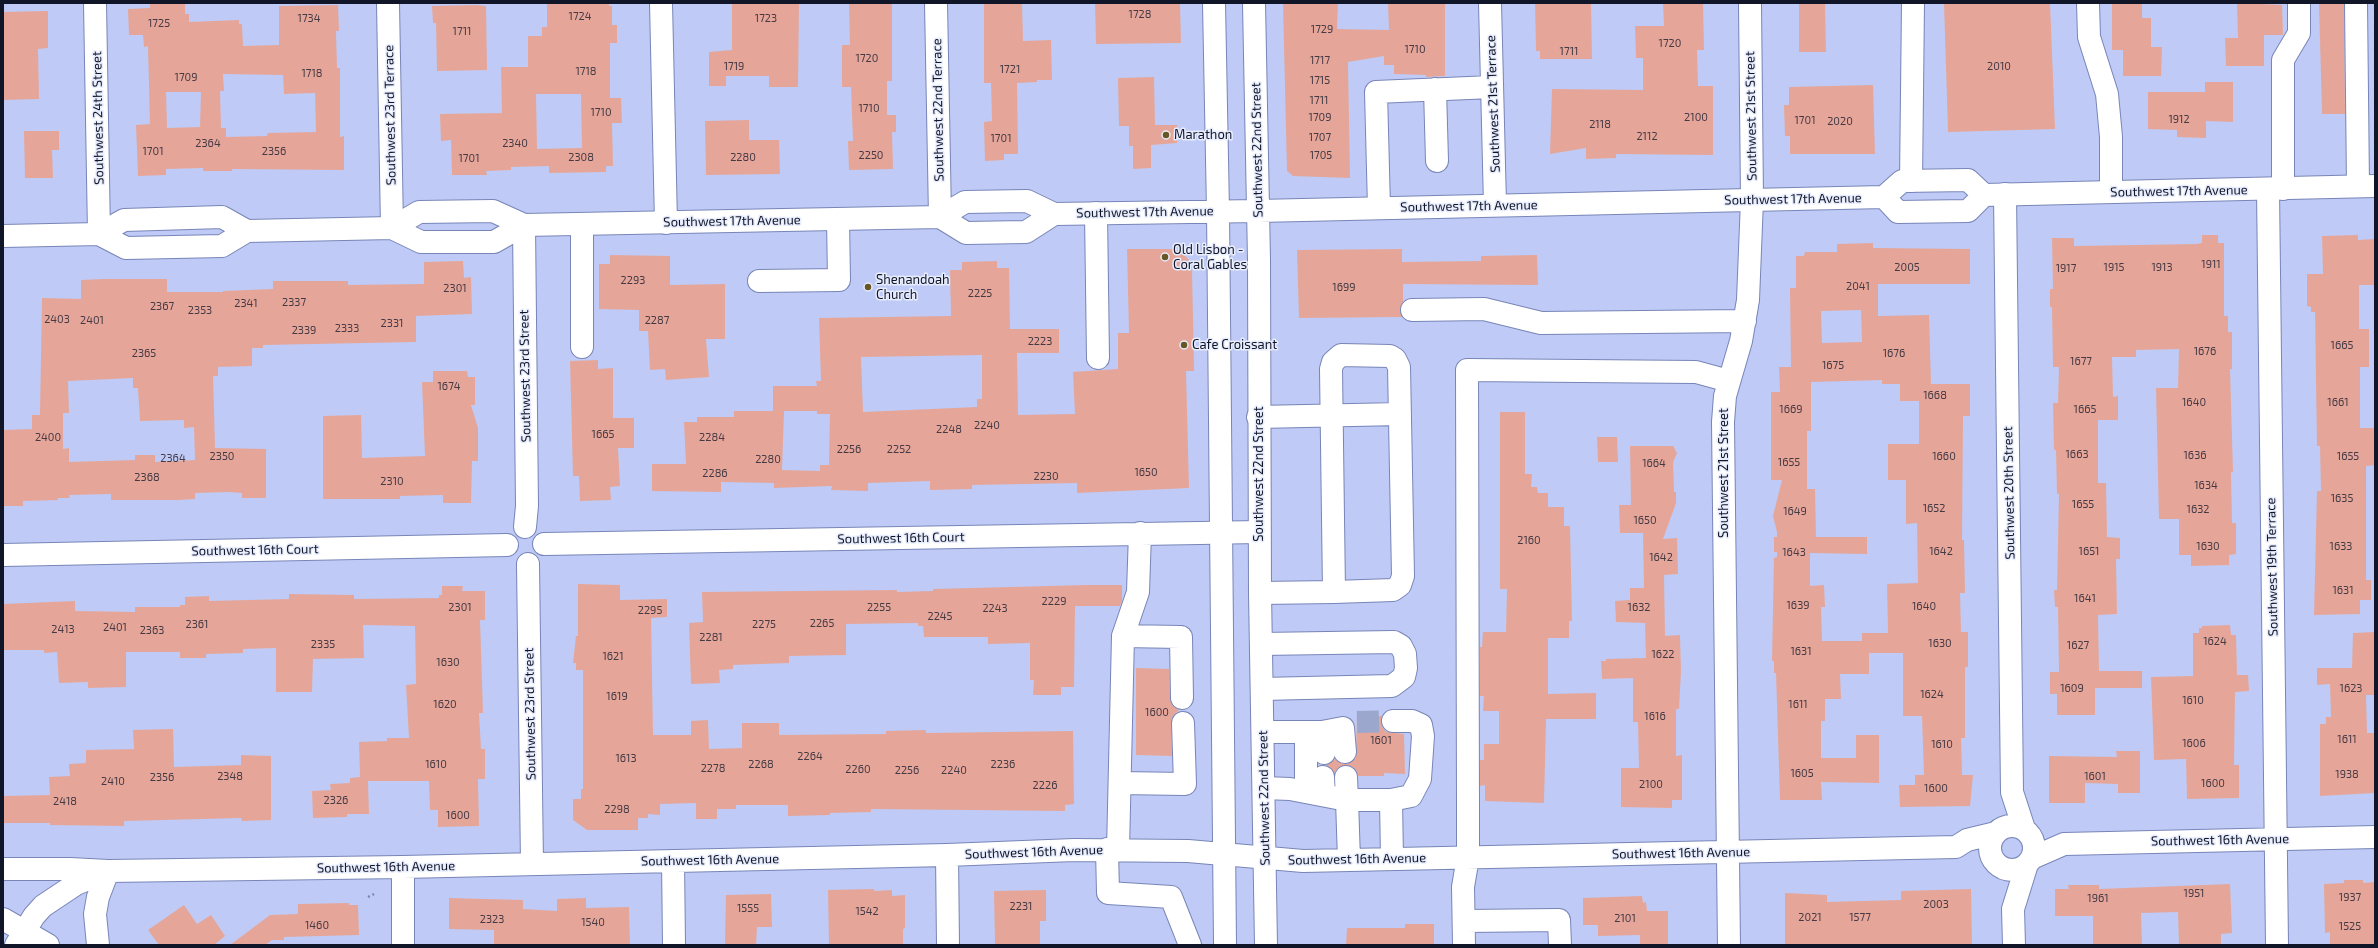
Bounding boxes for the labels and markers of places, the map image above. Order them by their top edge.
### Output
place label: Marathon [1174,127,1232,143]
marker: Marathon [1161,130,1171,140]
place label: Old Lisbon - Coral Gables [1173,242,1247,273]
marker: Old Lisbon - Coral Gables [1160,252,1170,262]
place label: Shenandoah Church [876,272,950,303]
marker: Shenandoah Church [863,282,873,292]
place label: Cafe Croissant [1192,337,1277,353]
marker: Cafe Croissant [1179,340,1189,350]

